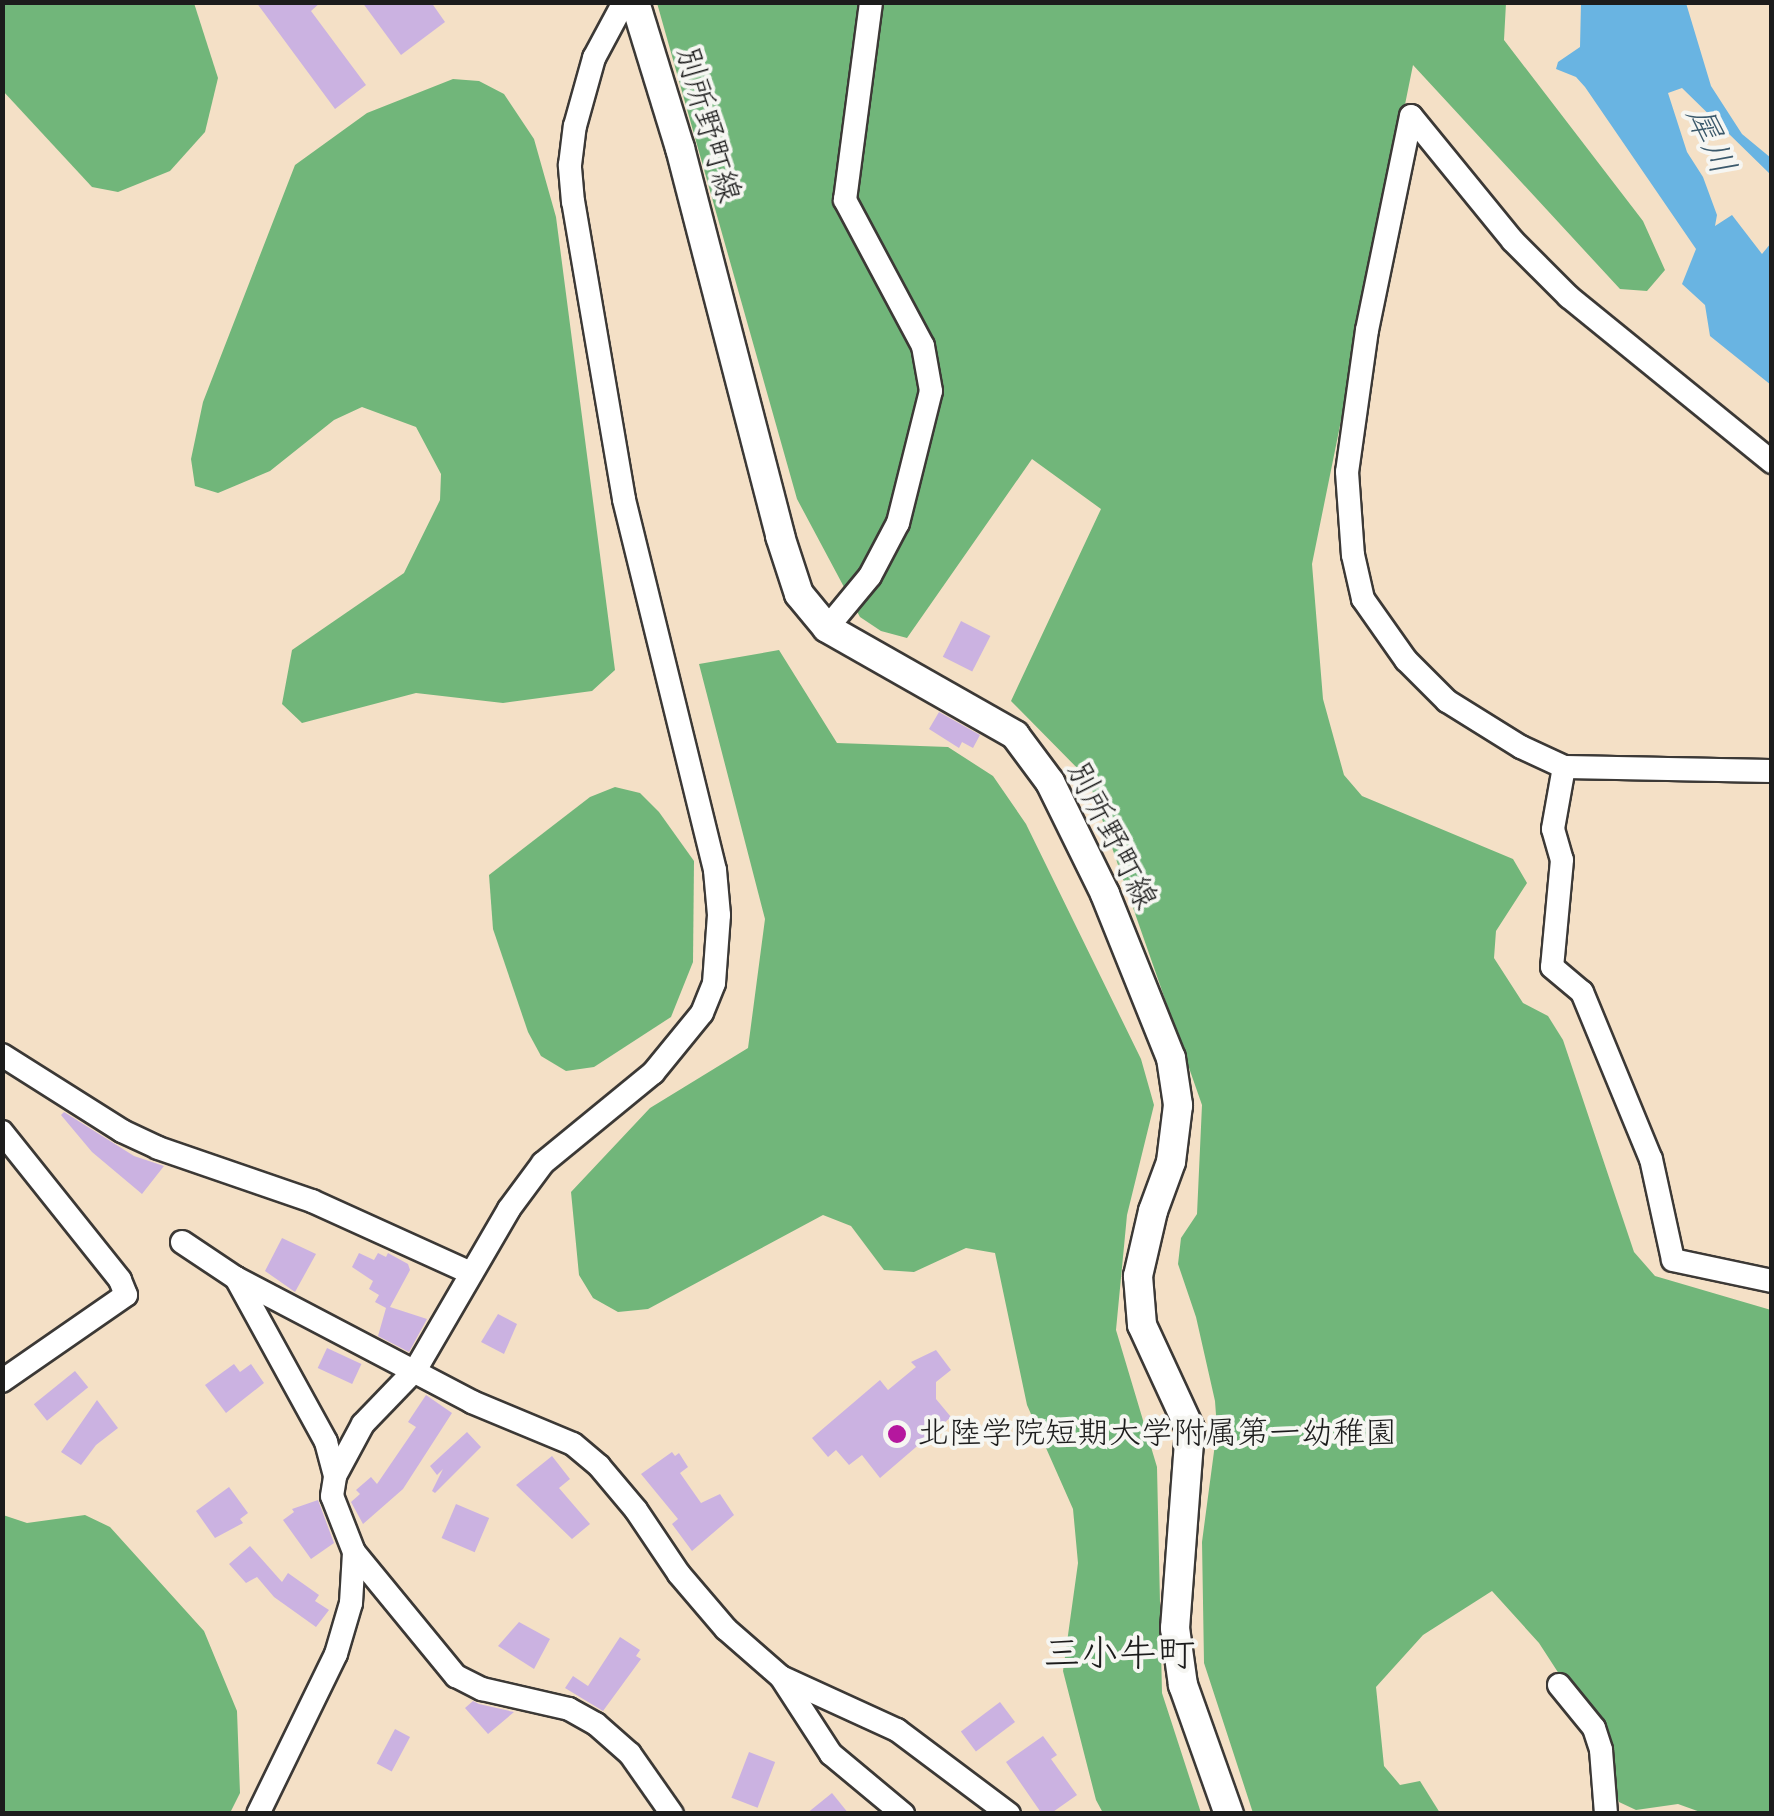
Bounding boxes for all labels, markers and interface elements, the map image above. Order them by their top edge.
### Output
street label: 別所野町線 [666,43,748,207]
water label: 犀川 [1677,100,1743,182]
street label: 別所野町線 [1058,756,1164,916]
place label: 北陸学院短期大学附属第一幼稚園 [917,1415,1397,1453]
marker: 北陸学院短期大学附属第一幼稚園 [886,1423,908,1445]
district label: 三小牛町 [1043,1633,1195,1679]

